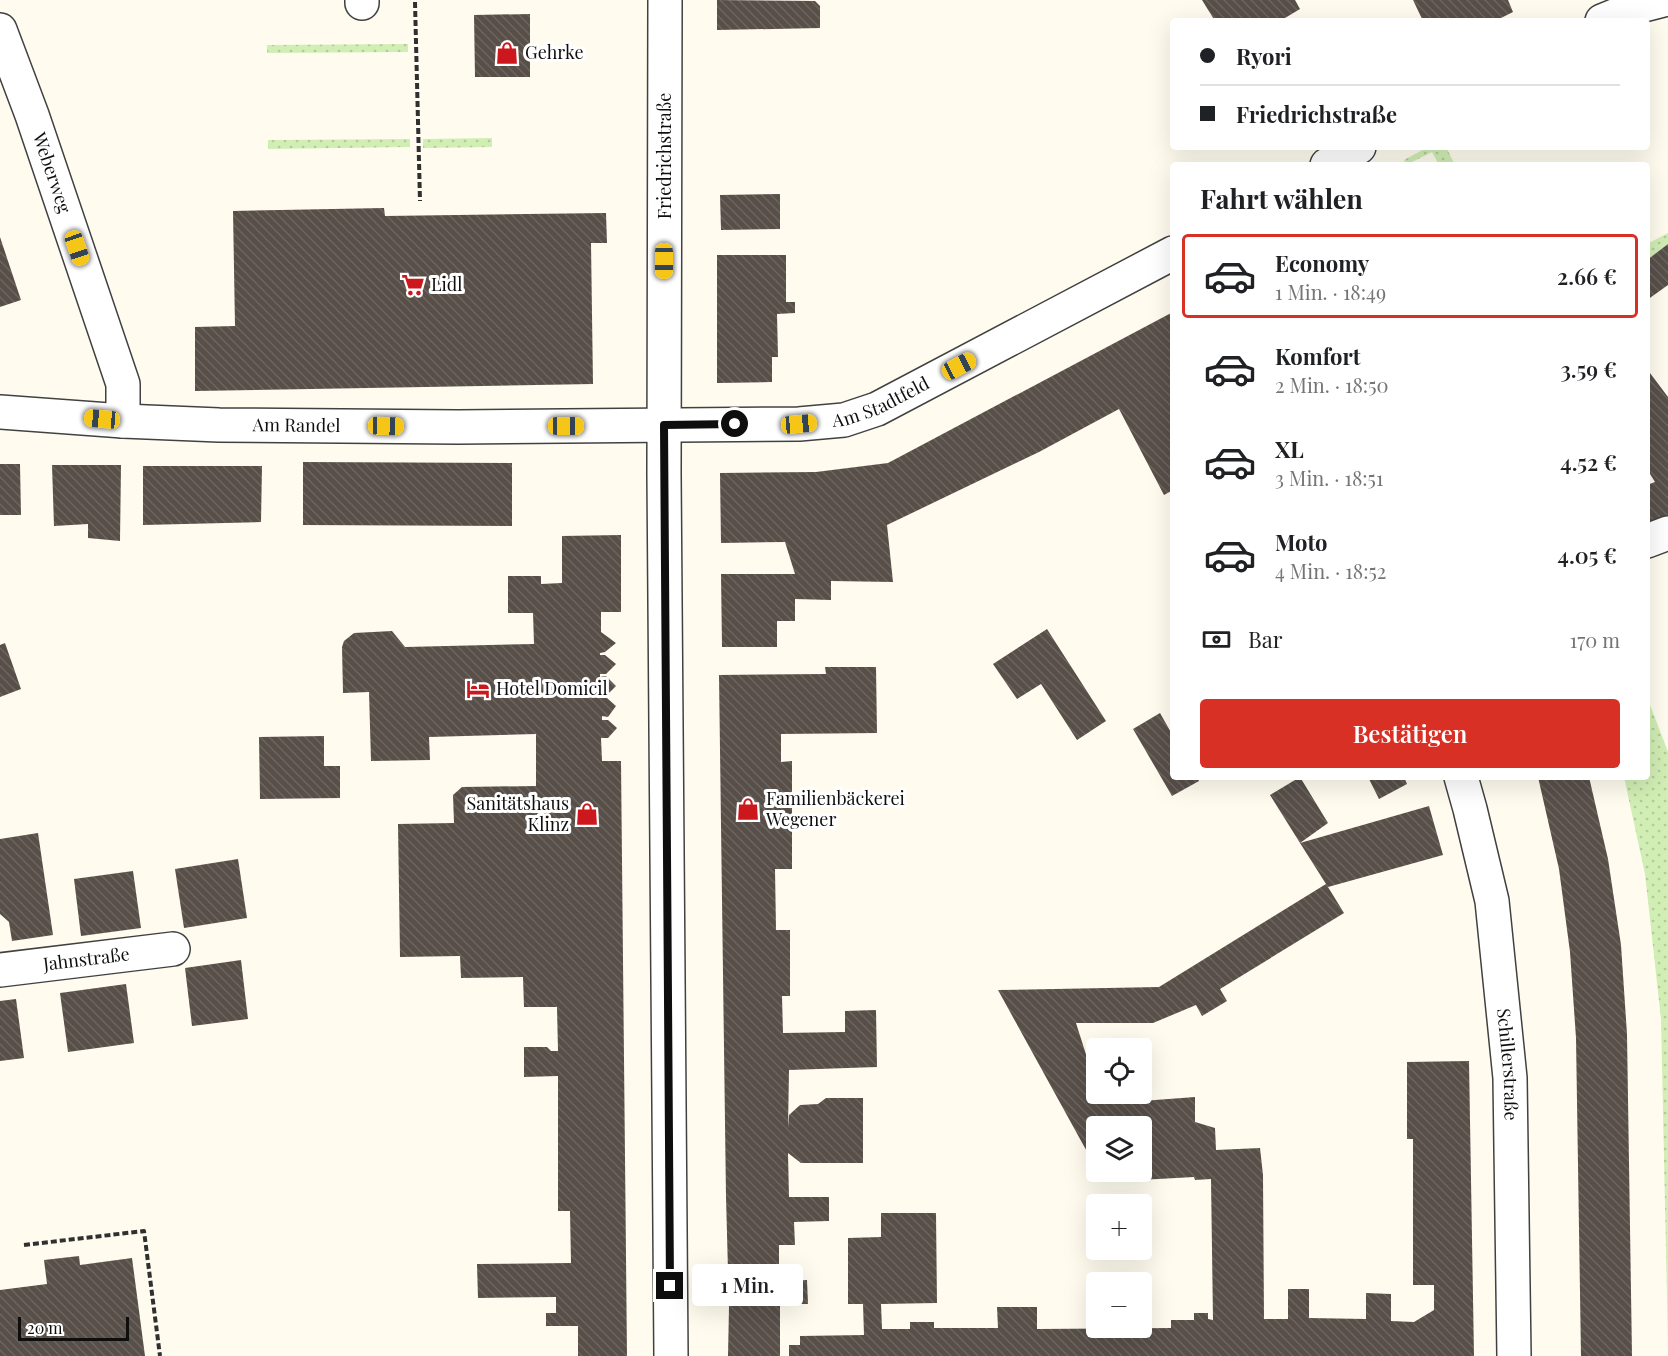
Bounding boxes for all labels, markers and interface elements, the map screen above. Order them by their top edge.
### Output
shop icon: Gehrke [494,40,520,66]
place label: Gehrke [525,40,584,64]
text: Ryori [1236,41,1292,71]
street label: Friedrichstraße [652,93,676,219]
text: Friedrichstraße [1236,99,1397,129]
street label: Weberweg [27,128,77,217]
text: Fahrt wählen [1200,180,1363,216]
car [63,228,91,268]
car [655,243,673,279]
text: Economy [1275,248,1369,278]
icon: car [1203,249,1257,303]
text: 2.66 € [1557,261,1617,291]
supermarket icon: Lidl [400,272,426,298]
place label: Lidl [431,272,462,296]
text: 1 Min. · 18:49 [1275,278,1386,305]
text: Komfort [1275,341,1360,371]
icon: car [1203,342,1257,396]
car [939,350,979,382]
text: 3.59 € [1560,354,1617,384]
street label: Am Stadtfeld [830,370,934,432]
text: 2 Min. · 18:50 [1275,371,1388,398]
car [83,408,121,430]
route start [721,410,748,437]
street label: Am Randel [252,412,341,437]
car [780,413,818,435]
car [368,417,404,435]
car [548,417,584,435]
text: XL [1275,434,1304,464]
icon: car [1203,435,1257,489]
text: 4.52 € [1560,447,1617,477]
text: 3 Min. · 18:51 [1275,464,1383,491]
text: Moto [1275,527,1328,557]
icon: car [1203,528,1257,582]
text: 4.05 € [1558,540,1617,570]
text: 4 Min. · 18:52 [1275,557,1386,584]
icon: cash [1200,623,1233,656]
text: Bar [1248,624,1282,654]
text: 170 m [1570,626,1620,653]
hotel icon: Hotel Domicil [465,676,491,702]
place label: Hotel Domicil [496,676,608,700]
button: Bestätigen [1200,699,1620,768]
place label: Familienbäckerei Wegener [765,786,905,831]
place label: Sanitätshaus Klinz [466,791,569,836]
shop icon: Familienbäckerei Wegener [735,796,761,822]
shop icon: Sanitätshaus Klinz [574,801,600,827]
street label: Jahnstraße [41,941,131,976]
street label: Schillerstraße [1492,1007,1524,1121]
map controls [1086,1038,1152,1338]
button: locate [1086,1038,1152,1104]
button: layers [1086,1116,1152,1182]
button: + [1086,1194,1152,1260]
callout: 1 Min. [691,1265,802,1307]
text: 1 Min. [720,1271,775,1298]
route end [656,1272,683,1299]
button: − [1086,1272,1152,1338]
scale bar [18,1314,129,1342]
text: 20 m [27,1317,62,1338]

